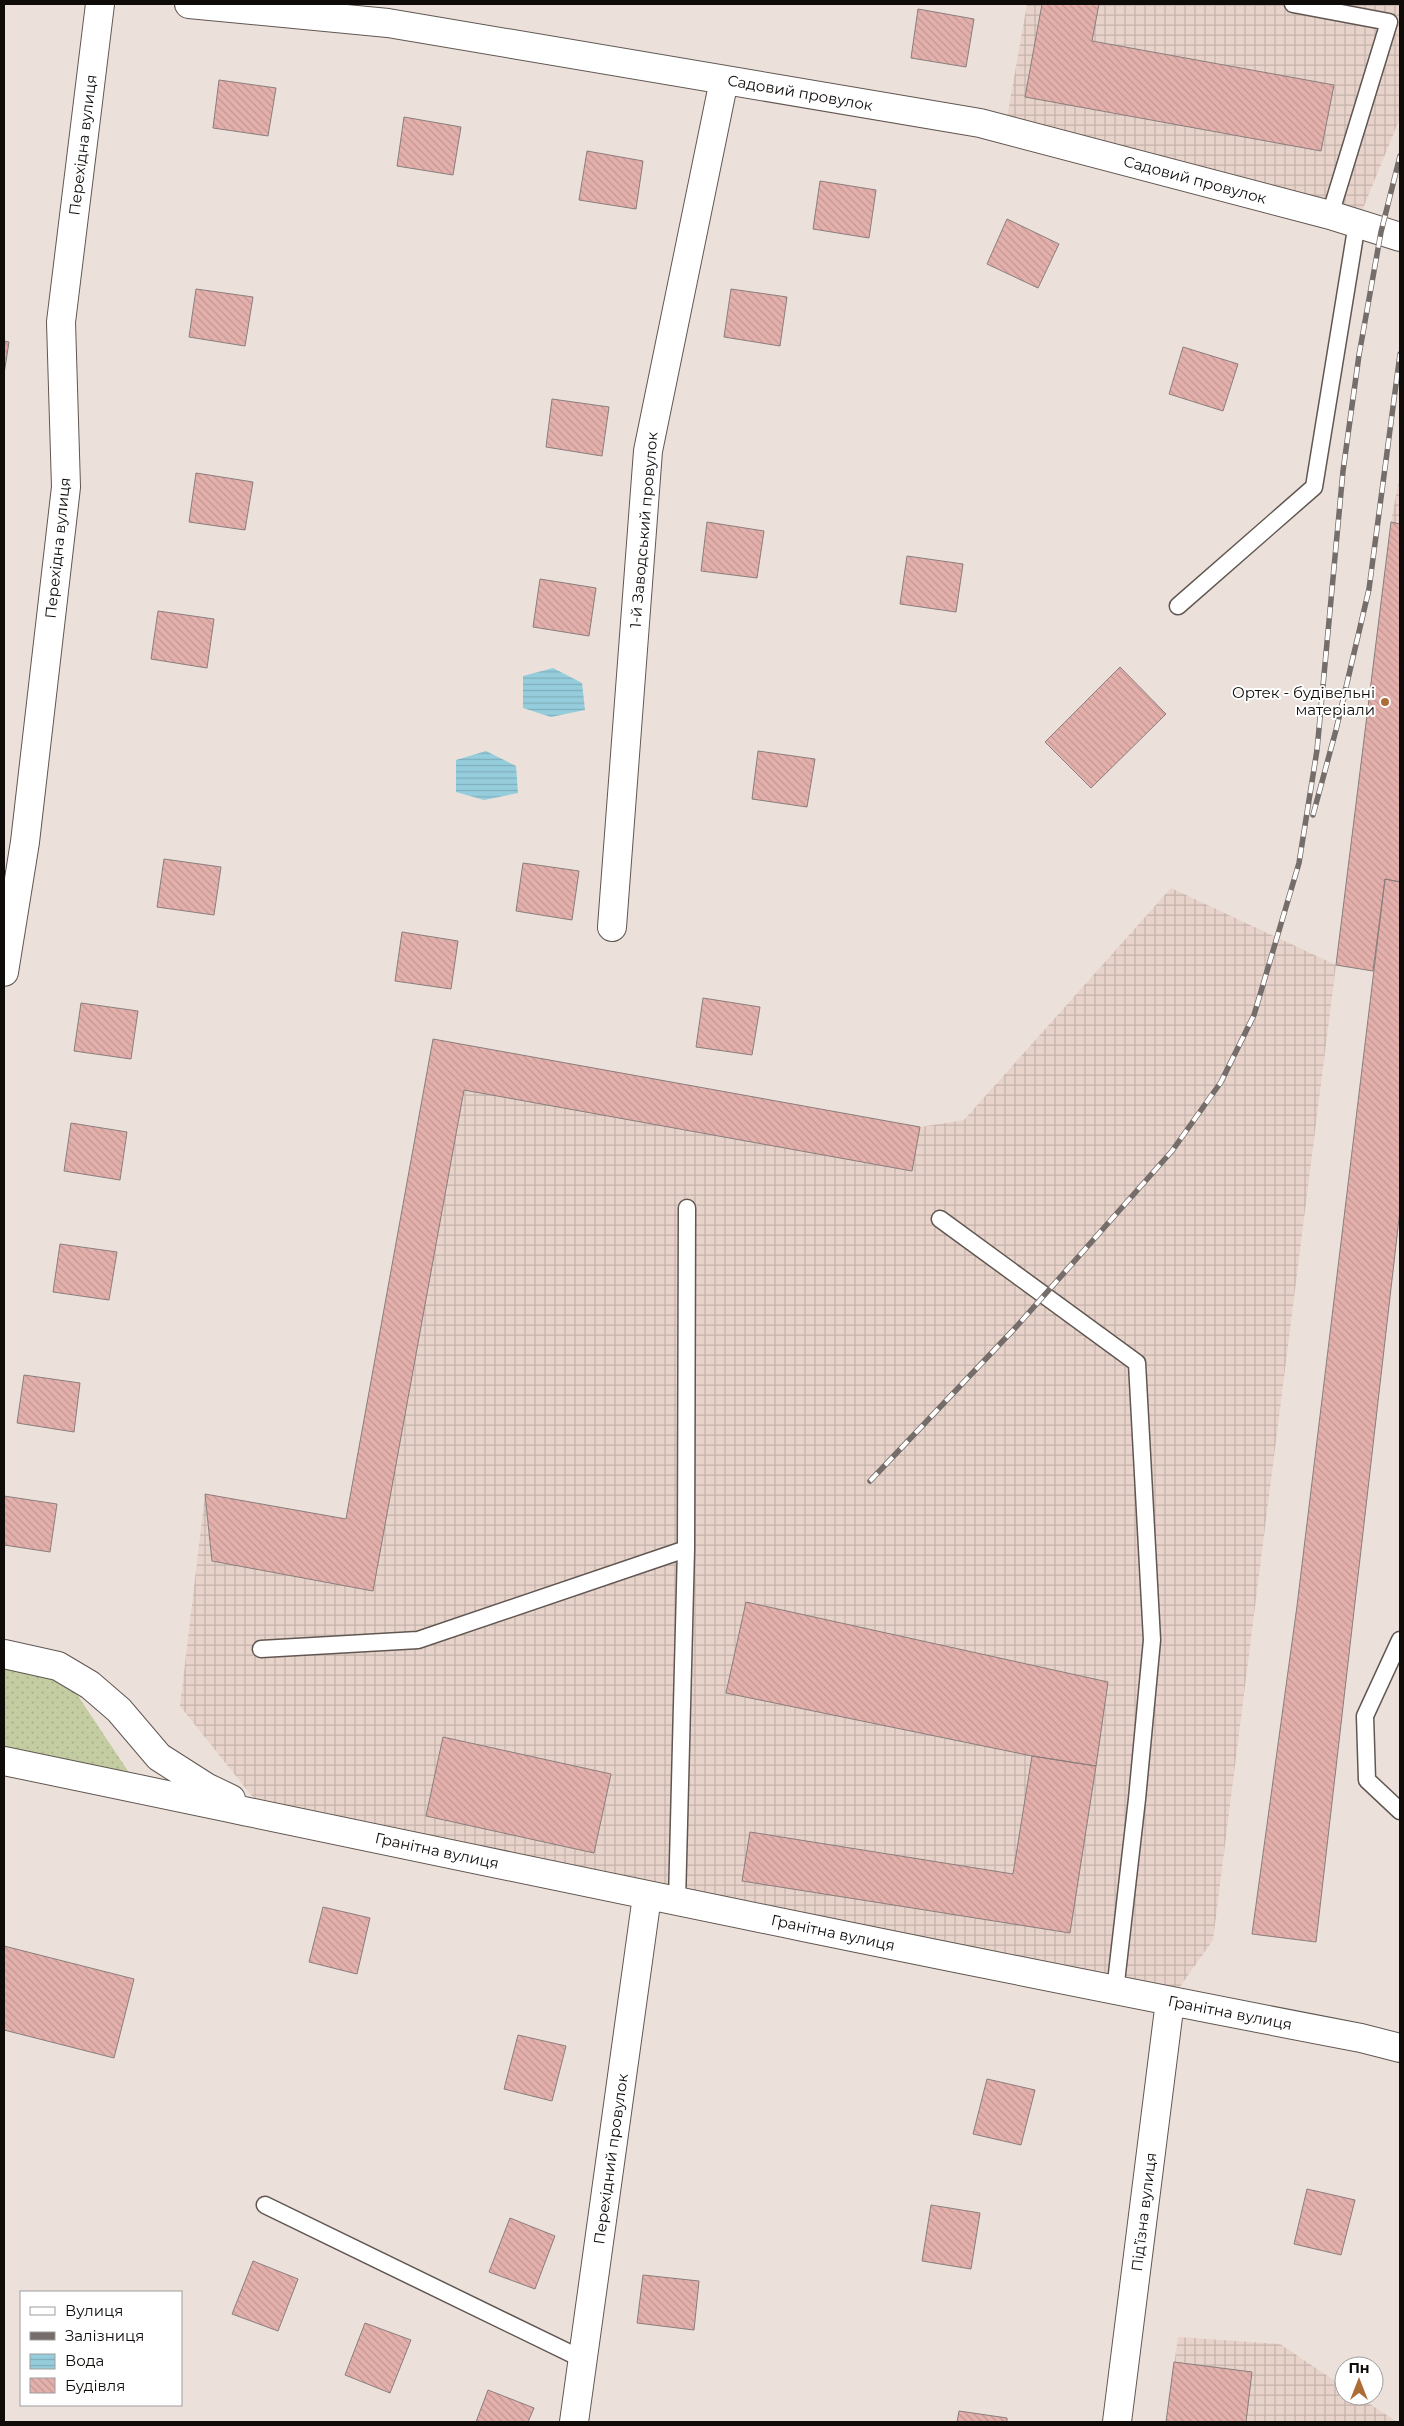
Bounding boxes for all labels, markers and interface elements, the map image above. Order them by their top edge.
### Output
street label: Садовий провулок [726,70,874,115]
street label: Перехідна вулиця [64,73,101,216]
street label: Садовий провулок [1122,151,1269,208]
street label: 1-й Заводський провулок [625,431,662,629]
street label: Перехідна вулиця [41,476,74,619]
place label: Ортек - будівельні матеріали [1232,683,1375,719]
marker: Ортек - будівельні матеріали [1379,696,1391,708]
street label: Гранітна вулиця [373,1828,501,1873]
street label: Гранітна вулиця [769,1910,897,1955]
street label: Гранітна вулиця [1166,1991,1294,2034]
street label: Перехідний провулок [589,2072,632,2246]
street label: Підʼїзна вулиця [1127,2151,1160,2273]
legend [20,2291,182,2406]
text: Вулиця [65,2301,123,2320]
text: Залізниця [65,2326,144,2345]
text: Вода [65,2351,104,2370]
north arrow [1334,2356,1384,2406]
text: Пн [1348,2359,1370,2377]
text: Будівля [65,2376,125,2395]

